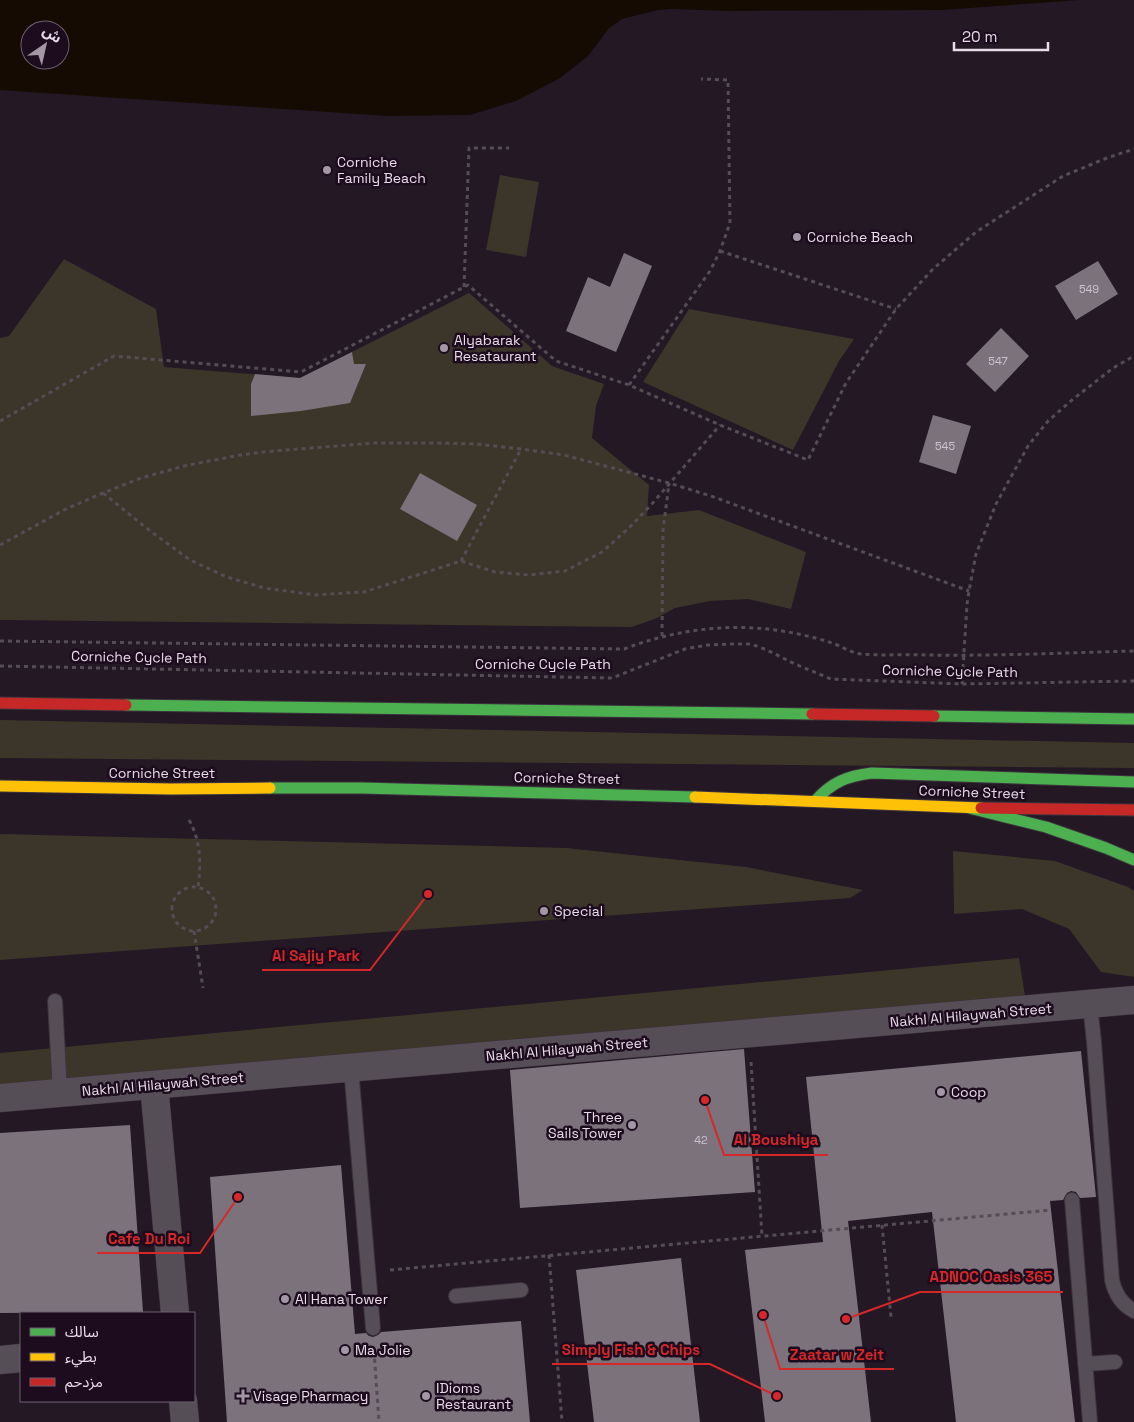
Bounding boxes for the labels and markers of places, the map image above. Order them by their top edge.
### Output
place label: Corniche Family Beach [337,153,426,187]
marker: Corniche Family Beach [321,164,333,176]
place label: Corniche Beach [807,228,913,246]
marker: Corniche Beach [791,231,803,243]
place label: Alyabarak Resataurant [454,331,537,365]
marker: Alyabarak Resataurant [438,342,450,354]
place label: Special [554,902,603,920]
marker: Special [538,905,550,917]
callout: Al Sajiy Park [262,940,370,970]
place label: Coop [951,1083,986,1101]
marker: Coop [935,1086,947,1098]
place label: Three Sails Tower [548,1108,622,1142]
marker: Three Sails Tower [626,1119,638,1131]
callout: Al Boushiya [724,1125,828,1155]
callout: Cafe Du Roi [97,1223,200,1253]
callout: ADNOC Oasis 365 [920,1262,1063,1292]
place label: Al Hana Tower [295,1290,388,1308]
marker: Al Hana Tower [279,1293,291,1305]
callout: Simply Fish & Chips [552,1334,710,1364]
callout: Zaatar w Zeit [780,1339,894,1369]
place label: Ma Jolie [355,1341,411,1359]
marker: Ma Jolie [339,1344,351,1356]
place label: IDioms Restaurant [436,1379,511,1413]
place label: Visage Pharmacy [253,1387,368,1405]
marker: Visage Pharmacy [237,1390,249,1402]
marker: IDioms Restaurant [420,1390,432,1402]

